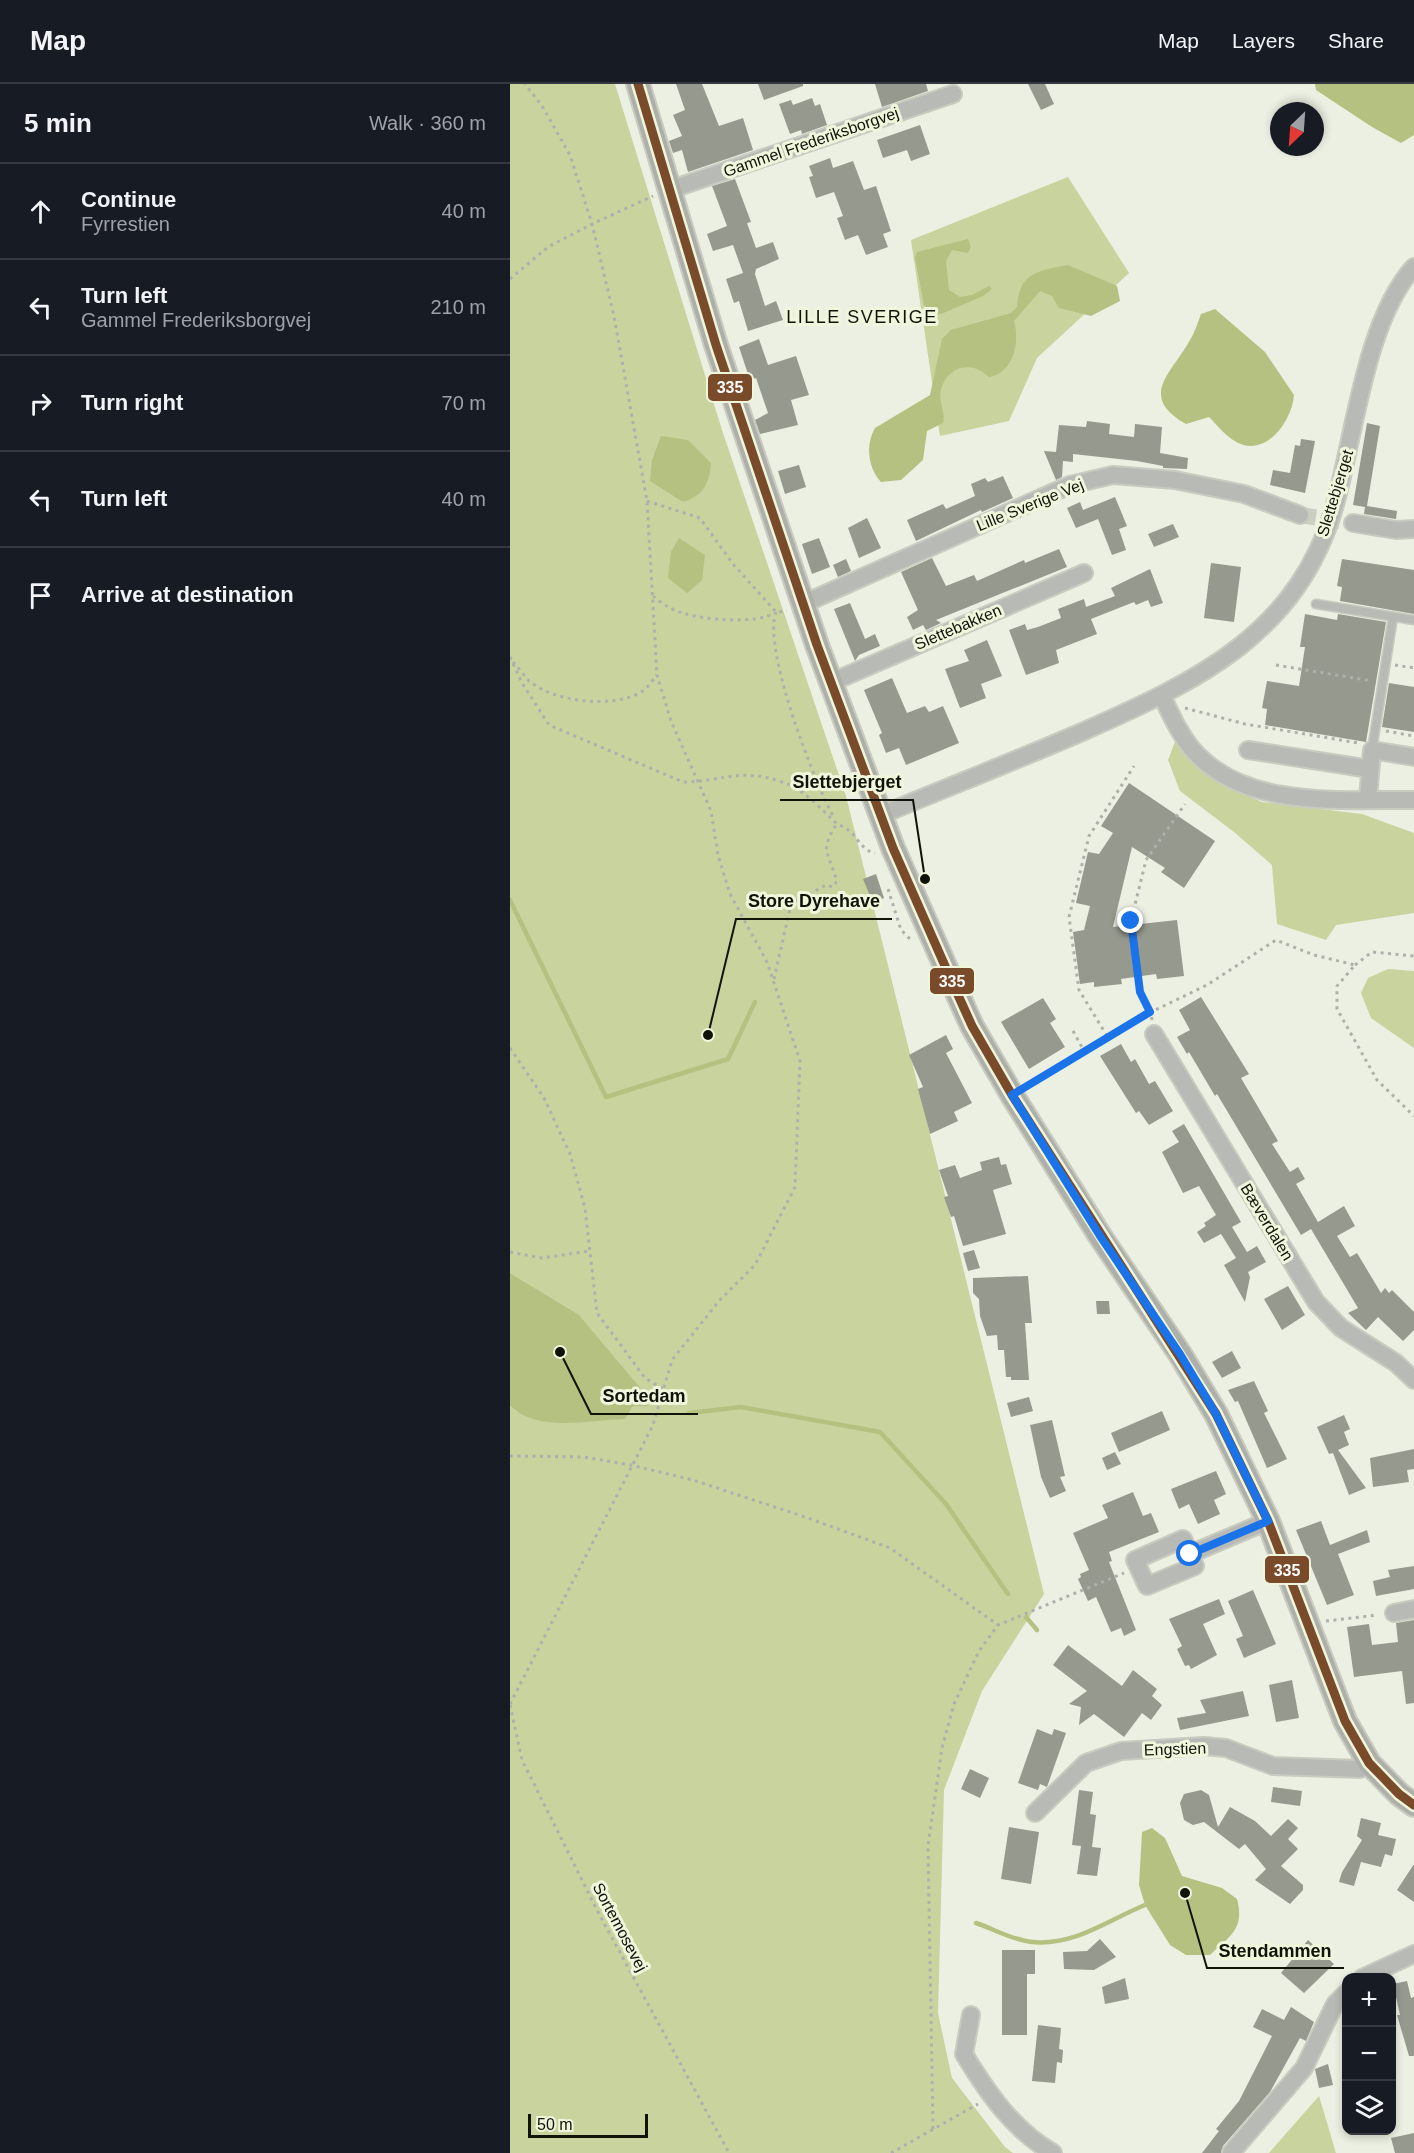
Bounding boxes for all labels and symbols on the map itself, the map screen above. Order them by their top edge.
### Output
north arrow [1270,102,1324,156]
street label: Gammel Frederiksborgvej [721,104,901,180]
district label: LILLE SVERIGE [786,307,938,327]
line badge: 335 [707,373,753,402]
text: 335 [717,379,743,396]
street label: Slettebjerget [1314,447,1356,538]
street label: Lille Sverige Vej [974,476,1086,534]
street label: Slettebakken [912,601,1004,653]
callout: Slettebjerget [780,764,913,800]
text: Slettebjerget [792,772,902,792]
callout: Store Dyrehave [736,883,892,919]
text: Store Dyrehave [748,891,880,911]
route end [1117,907,1143,933]
line badge: 335 [929,967,975,995]
text: 335 [939,973,965,990]
street label: Bæverdalen [1237,1181,1297,1263]
callout: Sortedam [591,1378,698,1414]
text: Sortedam [602,1386,686,1406]
route start [1176,1540,1202,1566]
line badge: 335 [1264,1555,1310,1584]
text: 335 [1274,1562,1300,1579]
street label: Engstien [1144,1739,1206,1759]
street label: Sortemosevej [590,1880,650,1974]
callout: Stendammen [1207,1932,1344,1968]
text: Stendammen [1218,1941,1332,1961]
scale bar [528,2111,648,2138]

